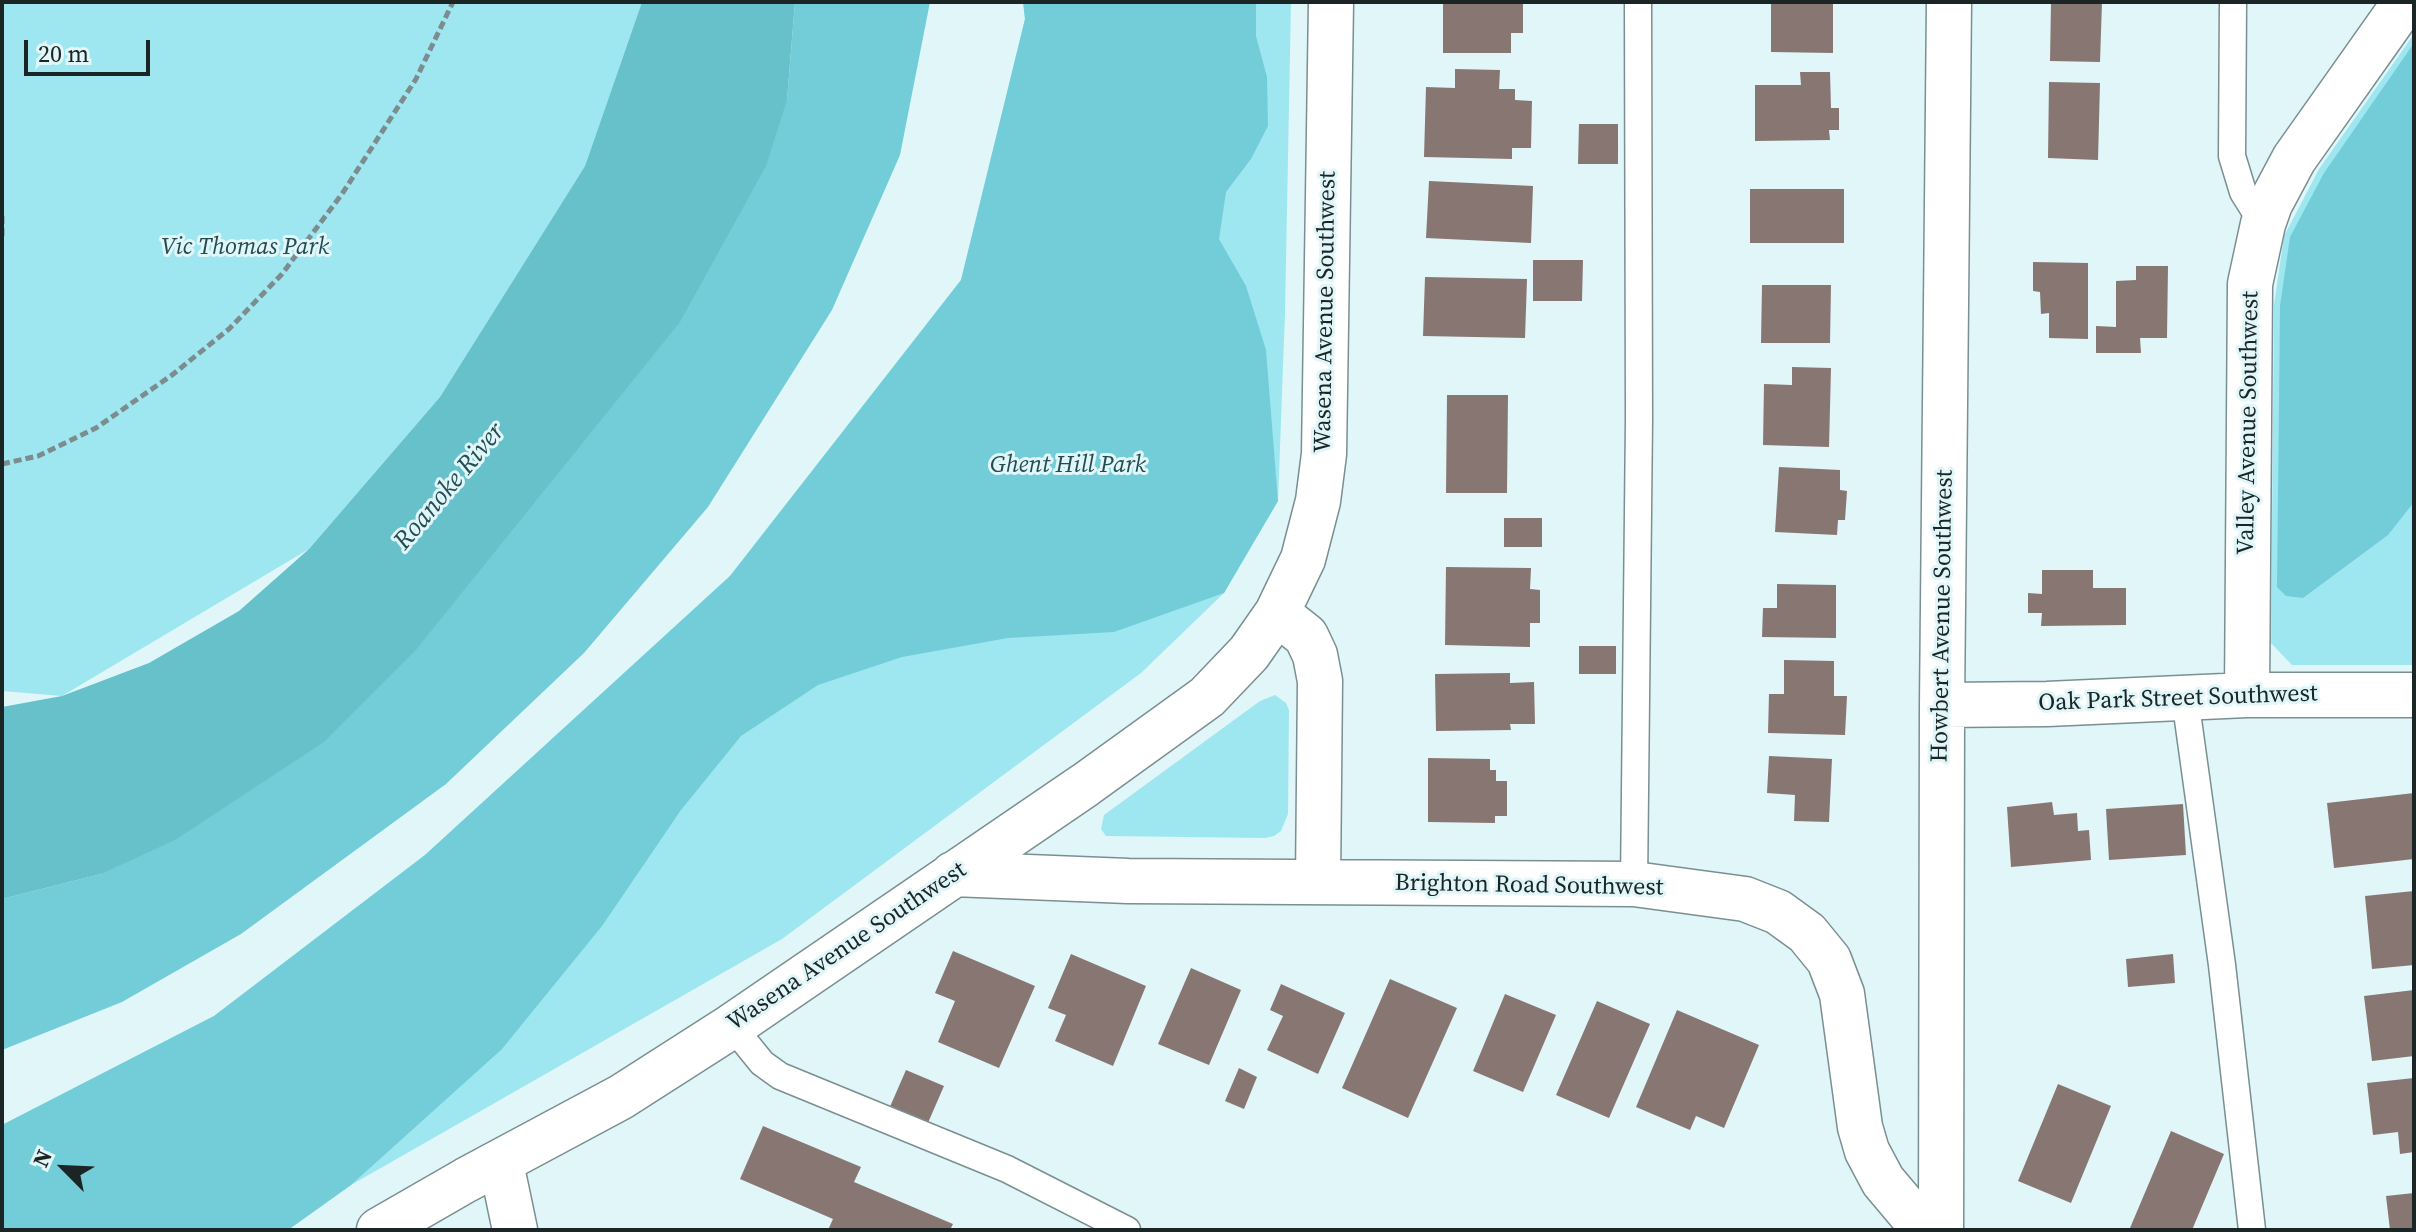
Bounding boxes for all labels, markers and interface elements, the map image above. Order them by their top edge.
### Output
scale bar [28,24,154,74]
text: 20 m [38,37,89,70]
street label: Wasena Avenue Southwest [1309,171,1343,453]
park label: Vic Thomas Park [161,234,329,262]
street label: Valley Avenue Southwest [2232,291,2266,555]
water label: Roanoke River [388,417,512,557]
park label: Ghent Hill Park [990,452,1146,480]
street label: Howbert Avenue Southwest [1926,469,1960,763]
street label: Oak Park Street Southwest [2038,680,2318,718]
street label: Wasena Avenue Southwest [722,856,972,1038]
street label: Brighton Road Southwest [1394,869,1664,903]
north arrow [24,1128,104,1208]
text: N [25,1145,59,1172]

